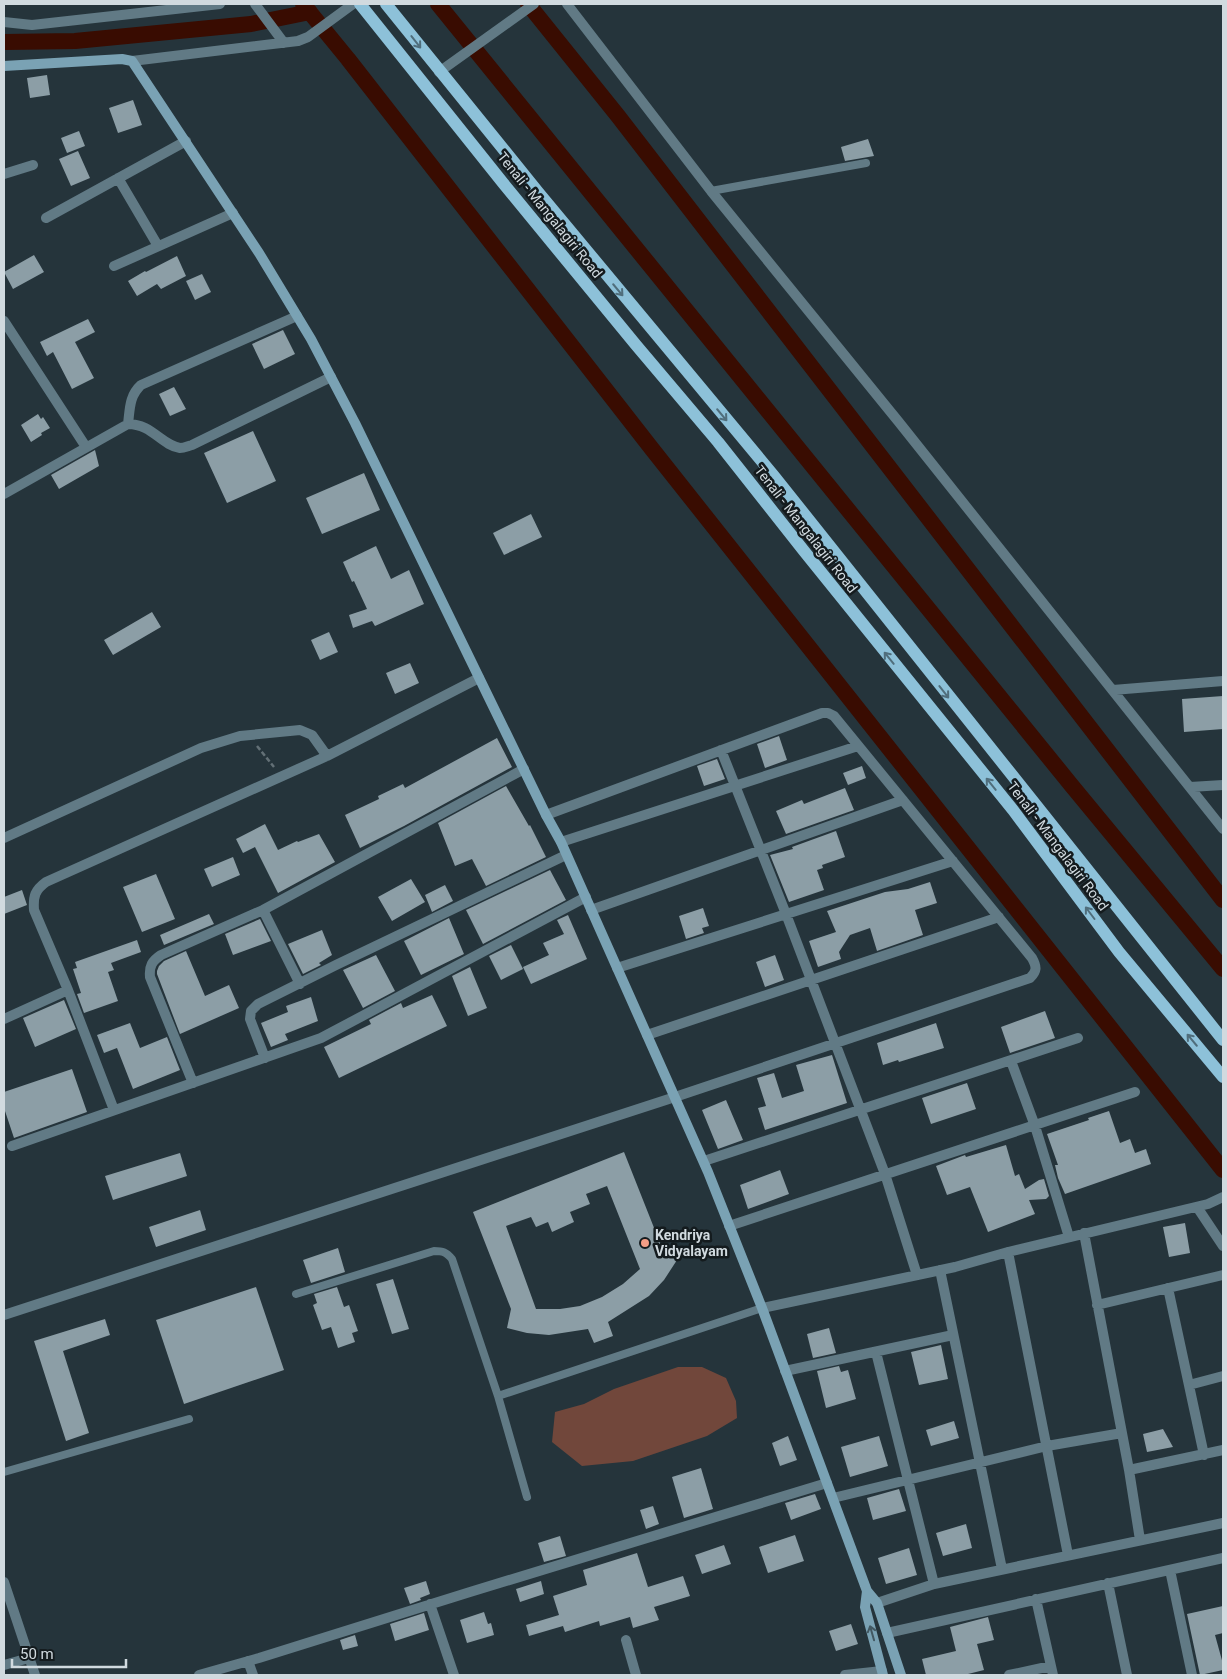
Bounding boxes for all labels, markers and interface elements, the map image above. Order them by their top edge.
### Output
one-way arrow [410,35,421,48]
street label: Tenali - Mangalagiri Road [494,149,606,281]
one-way arrow [612,283,623,296]
one-way arrow [717,408,728,421]
street label: Tenali - Mangalagiri Road [751,462,861,596]
one-way arrow [884,651,894,665]
one-way arrow [939,685,950,698]
one-way arrow [986,778,997,791]
street label: Tenali - Mangalagiri Road [1004,778,1112,914]
one-way arrow [1085,906,1095,920]
one-way arrow [1186,1033,1198,1046]
place label: Kendriya Vidyalayam [655,1227,728,1259]
marker: Kendriya Vidyalayam [639,1237,651,1249]
one-way arrow [867,1626,877,1642]
scale bar [12,1636,126,1668]
text: 50 m [20,1645,54,1663]

